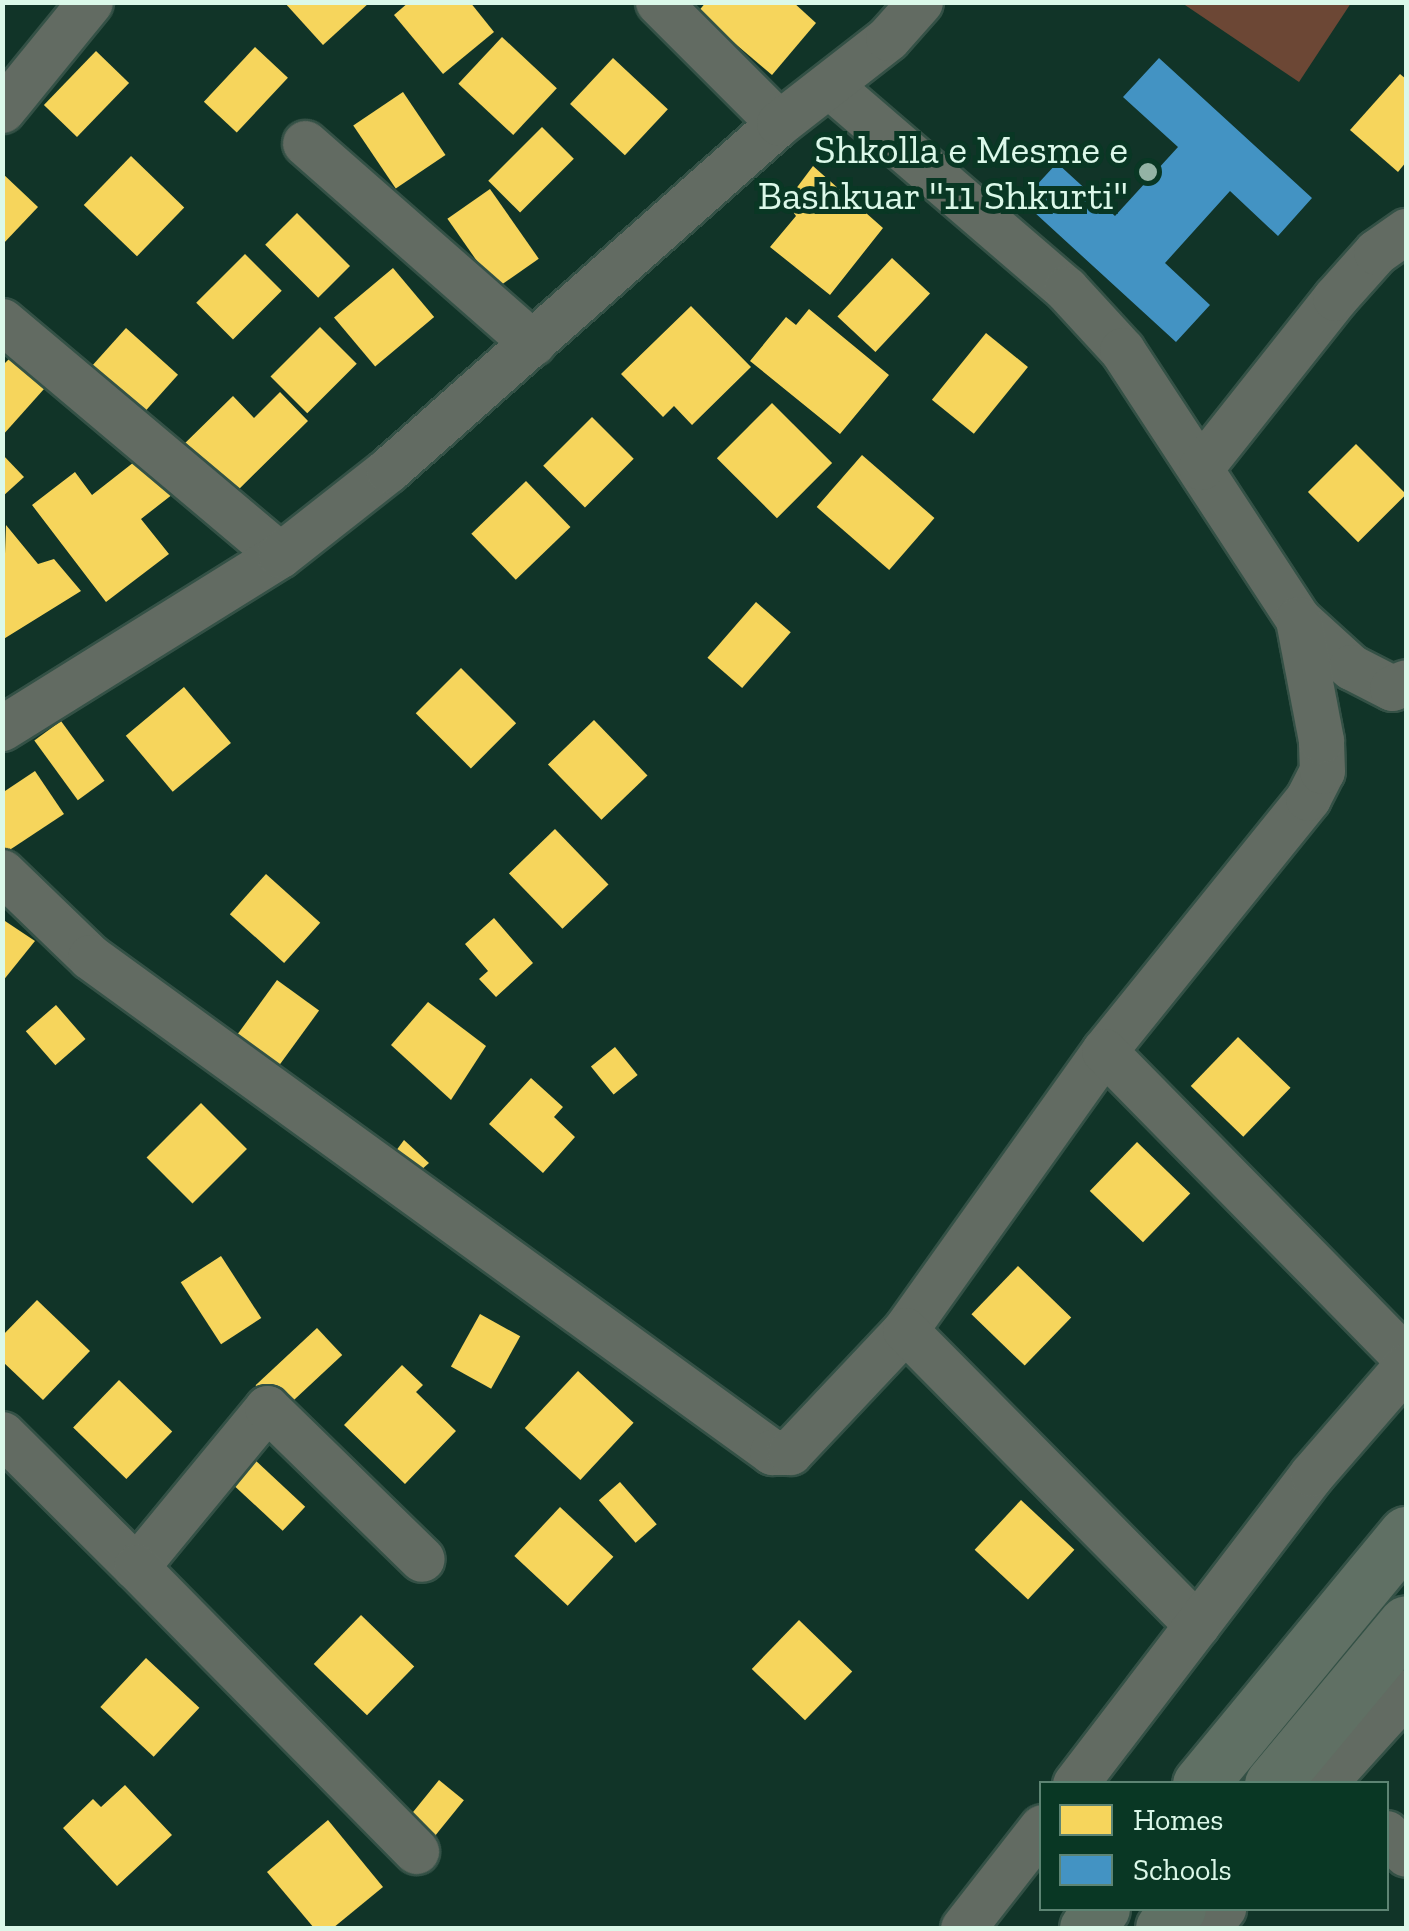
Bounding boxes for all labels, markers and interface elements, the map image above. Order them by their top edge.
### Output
place label: Shkolla e Mesme e Bashkuar "11 Shkurti" [757,125,1128,219]
marker: Shkolla e Mesme e Bashkuar "11 Shkurti" [1137,161,1159,183]
legend [1039,1781,1389,1911]
text: Homes [1133,1802,1223,1838]
text: Schools [1133,1852,1232,1888]

